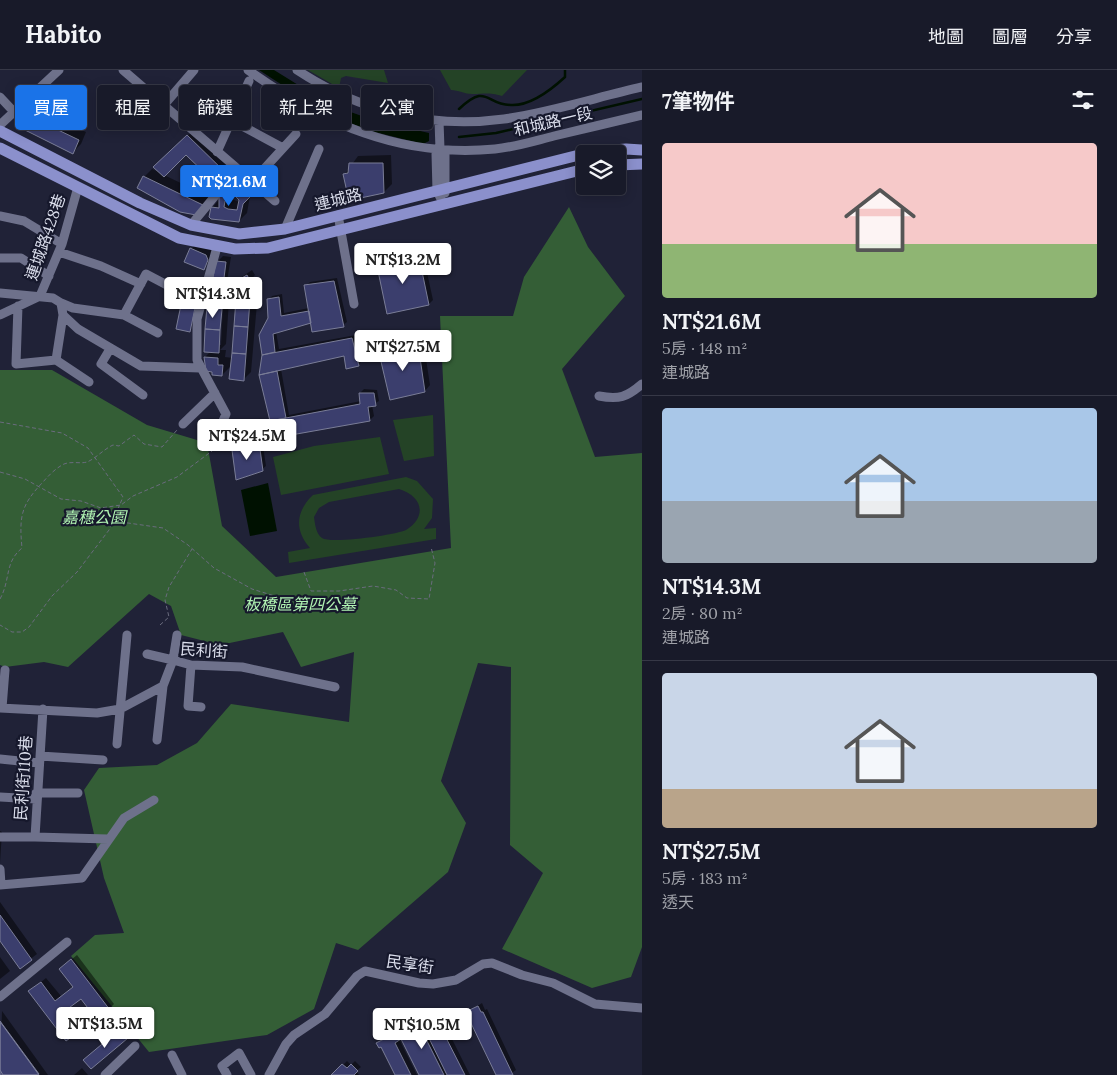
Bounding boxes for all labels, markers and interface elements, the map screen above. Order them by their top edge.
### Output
text: Habito [25,19,102,50]
text: 地圖 [928,25,964,48]
text: 圖層 [992,25,1028,48]
text: 分享 [1056,25,1092,48]
chip: 買屋 [15,85,87,130]
chip: 租屋 [97,85,169,130]
chip: 篩選 [179,85,251,130]
chip: 新上架 [261,85,351,130]
chip: 公寓 [361,85,433,130]
icon: filters [1069,86,1097,114]
text: 7筆物件 [662,88,735,115]
street label: 和城路一段 [512,102,594,140]
map controls [576,145,626,195]
button: layers [576,145,626,195]
pin: NT$21.6M [177,164,281,207]
text: NT$21.6M [191,171,267,191]
icon: home [835,175,925,265]
street label: 連城路 [312,183,364,215]
street label: 連城路428巷 [21,191,69,283]
pin: NT$13.2M [351,242,455,285]
text: NT$13.2M [365,249,441,269]
pin: NT$14.3M [161,276,265,319]
text: NT$14.3M [175,283,251,303]
text: NT$21.6M [662,308,761,335]
pin: NT$27.5M [351,330,455,372]
text: NT$27.5M [365,336,441,356]
text: 5房 · 148 m² [662,338,747,358]
text: 連城路 [662,362,710,382]
pin: NT$24.5M [195,418,299,461]
text: NT$24.5M [208,425,286,445]
icon: home [835,441,925,531]
park label: 嘉穗公園 [62,507,128,527]
text: NT$14.3M [662,573,761,600]
park label: 板橋區第四公墓 [244,594,359,614]
text: 2房 · 80 m² [662,603,743,623]
text: 連城路 [662,627,710,647]
street label: 民利街 [179,638,229,662]
icon: home [835,706,925,796]
street label: 民利街110巷 [10,735,36,821]
text: NT$27.5M [662,838,761,865]
text: 5房 · 183 m² [662,868,748,888]
text: 透天 [662,892,694,912]
street label: 民享街 [385,951,435,977]
pin: NT$13.5M [53,1006,157,1049]
pin: NT$10.5M [370,1008,474,1050]
text: NT$13.5M [67,1013,143,1033]
text: NT$10.5M [384,1014,460,1034]

